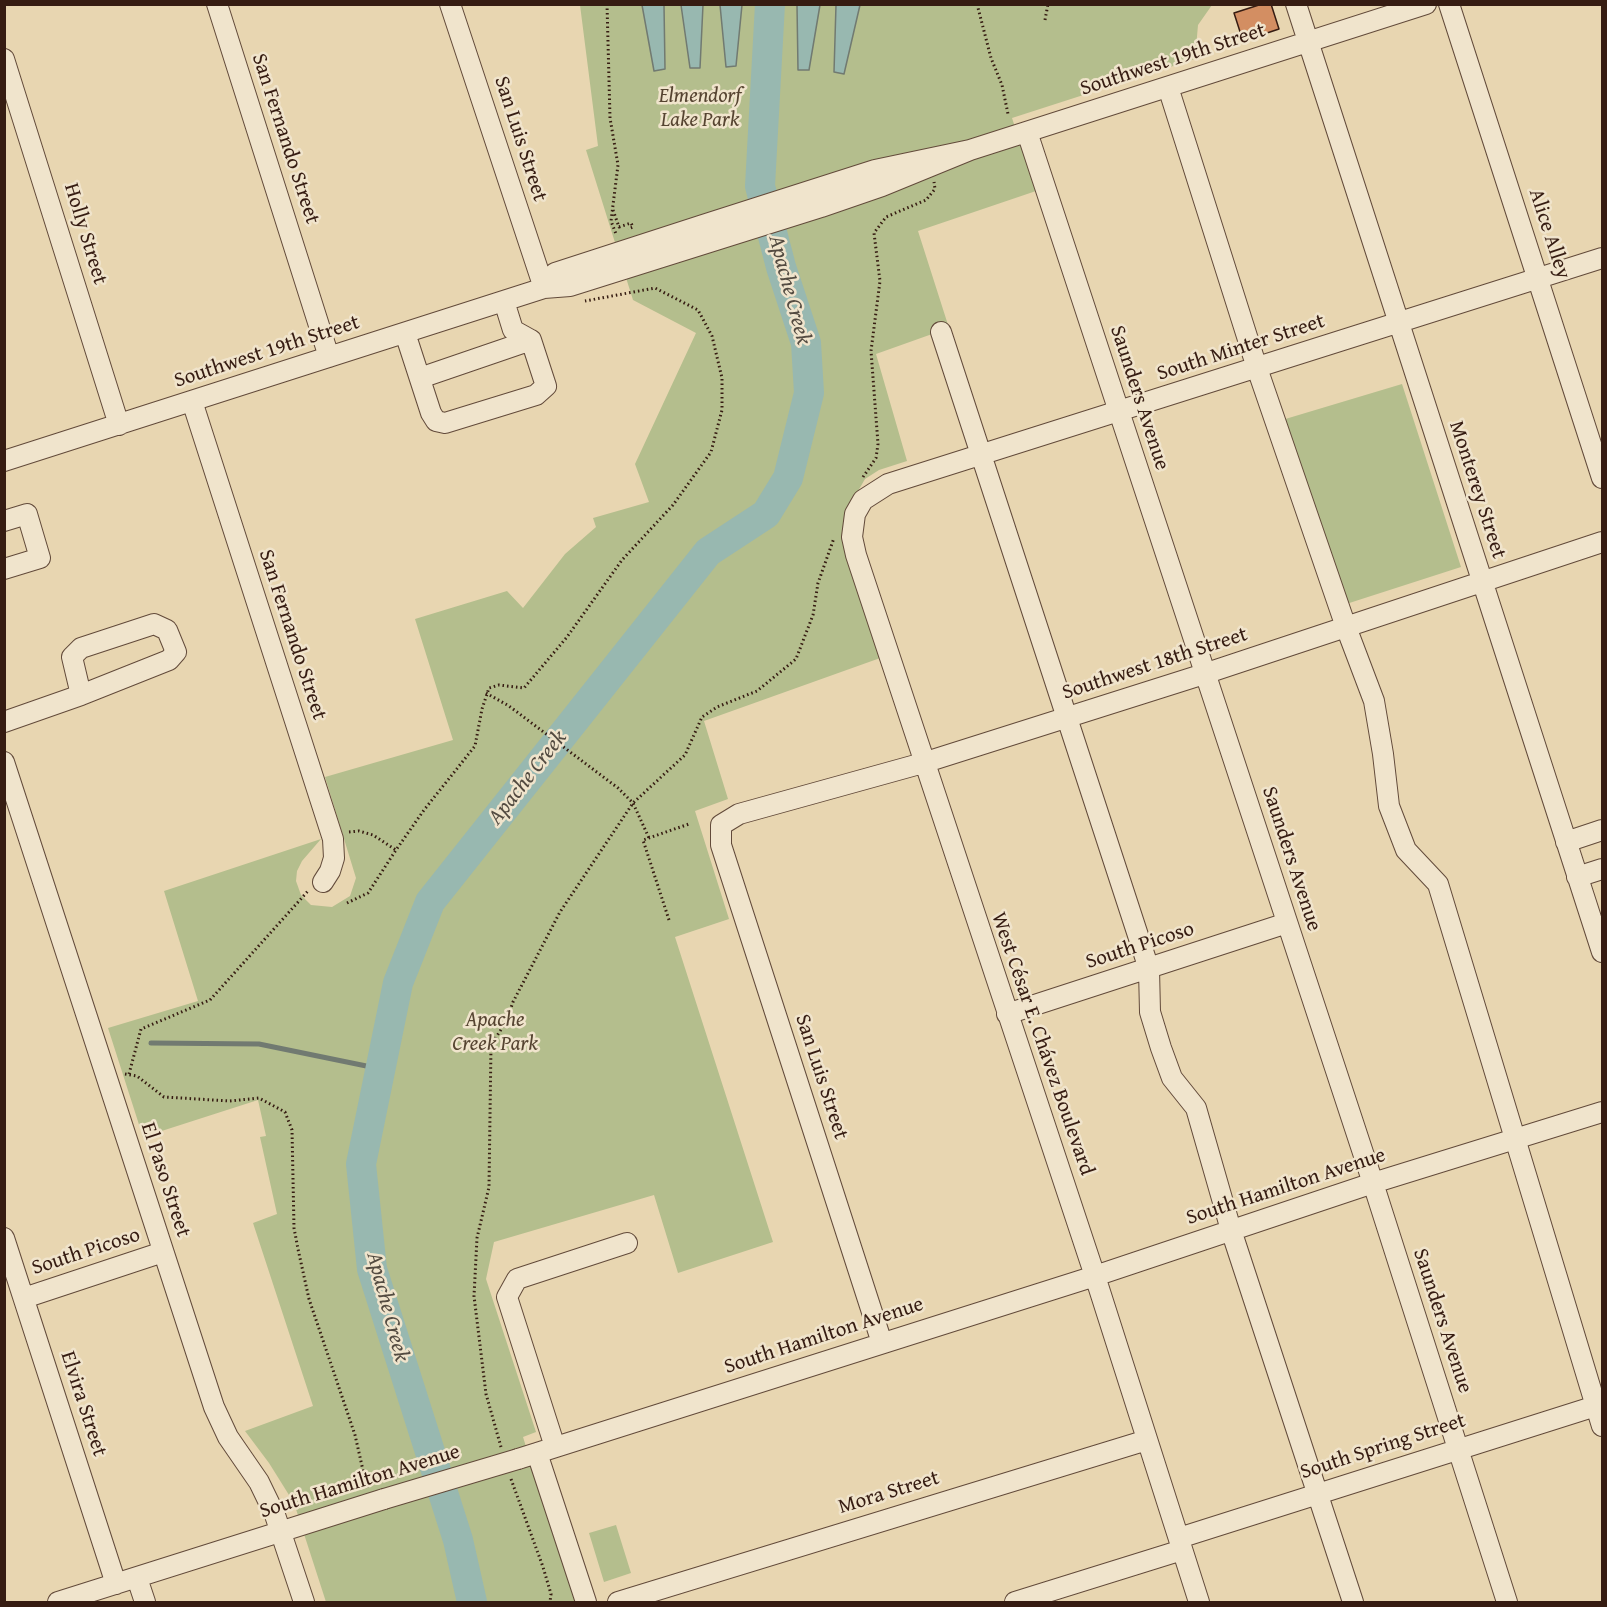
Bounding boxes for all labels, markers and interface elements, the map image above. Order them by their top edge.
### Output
street label: Southwest 19th Street [1077,18,1269,102]
street label: San Fernando Street [246,51,324,227]
street label: San Luis Street [488,73,552,205]
park label: Elmendorf Lake Park [659,84,741,134]
street label: Holly Street [58,180,112,288]
street label: Alice Alley [1523,186,1575,282]
water label: Apache Creek [762,232,816,348]
street label: South Minter Street [1154,309,1328,387]
street label: Southwest 19th Street [171,310,363,394]
street label: Saunders Avenue [1104,323,1174,473]
street label: Monterey Street [1443,418,1511,562]
street label: San Fernando Street [253,547,331,723]
street label: Southwest 18th Street [1059,622,1251,706]
water label: Apache Creek [483,726,573,830]
street label: Saunders Avenue [1256,784,1326,934]
street label: West César E. Chávez Boulevard [985,909,1099,1179]
street label: South Picoso [1083,917,1197,975]
park label: Apache Creek Park [452,1008,538,1058]
street label: San Luis Street [789,1011,853,1143]
street label: El Paso Street [135,1119,195,1241]
street label: South Hamilton Avenue [1183,1143,1389,1231]
street label: South Picoso [29,1223,143,1281]
street label: Saunders Avenue [1407,1246,1477,1396]
water label: Apache Creek [360,1249,414,1365]
street label: South Hamilton Avenue [721,1292,927,1380]
street label: Elvira Street [54,1348,112,1460]
street label: South Spring Street [1297,1408,1469,1486]
street label: South Hamilton Avenue [257,1440,463,1524]
street label: Mora Street [836,1466,942,1520]

